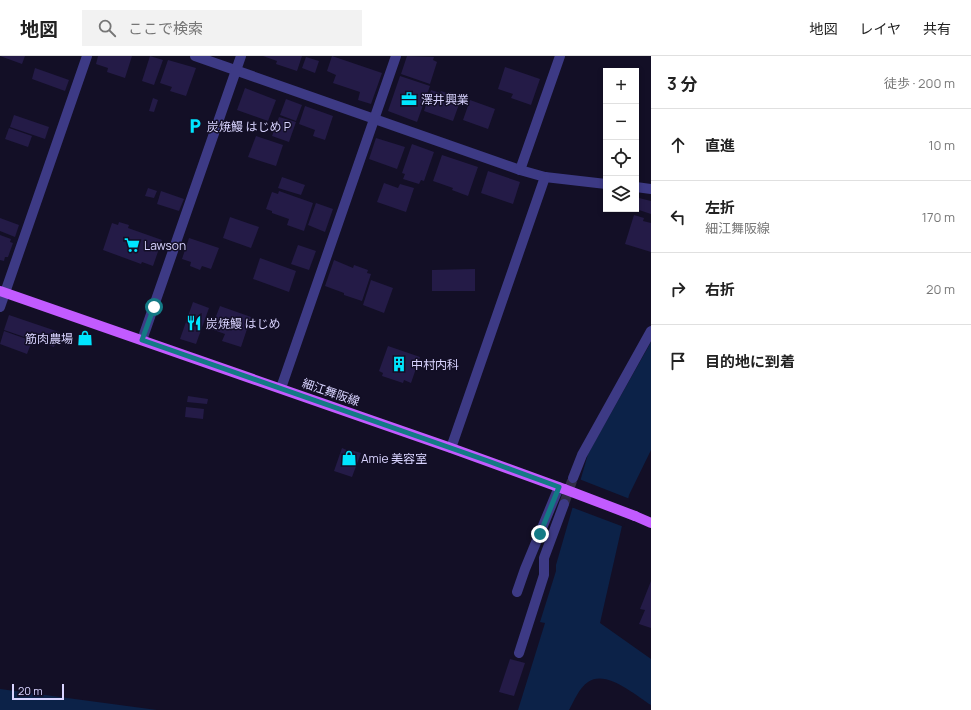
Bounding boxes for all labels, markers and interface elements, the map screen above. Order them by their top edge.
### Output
search box [82,10,362,46]
text: 地図 [20,16,58,42]
icon: search [96,17,118,39]
text: ここで検索 [128,18,203,39]
text: 地図 [809,19,837,38]
text: レイヤ [859,19,901,38]
text: 共有 [923,19,951,38]
map controls [603,68,639,212]
button: + [603,68,639,104]
text: 3 分 [667,72,697,95]
text: 徒歩 · 200 m [884,74,955,92]
office icon: 澤井興業 [400,90,418,108]
place label: 澤井興業 [421,91,469,108]
button: − [603,104,639,140]
parking icon: 炭焼鰻 はじめ P [186,117,204,135]
place label: 炭焼鰻 はじめ P [207,118,291,135]
icon: ahead [667,134,689,156]
text: 直進 [705,135,735,156]
text: 10 m [928,136,955,154]
button: locate [603,140,639,176]
button: layers [603,176,639,212]
text: 左折 [705,197,735,218]
icon: left [667,206,689,228]
text: 170 m [922,208,955,226]
text: 細江舞阪線 [705,219,770,237]
supermarket icon: Lawson [123,236,141,254]
place label: Lawson [144,237,186,254]
icon: right [667,278,689,300]
text: 右折 [705,279,735,300]
text: 20 m [926,280,955,298]
route start [145,298,163,316]
restaurant icon: 炭焼鰻 はじめ [185,314,203,332]
place label: 炭焼鰻 はじめ [206,315,280,332]
shop icon: 筋肉農場 [76,329,94,347]
place label: 筋肉農場 [25,330,73,347]
icon: arrive [667,350,689,372]
text: 目的地に到着 [705,351,795,372]
building icon: 中村内科 [390,355,408,373]
place label: 中村内科 [411,356,459,373]
street label: 細江舞阪線 [300,374,362,410]
shop icon: Amie 美容室 [340,449,358,467]
place label: Amie 美容室 [361,450,427,467]
route end [531,525,549,543]
scale bar [12,682,64,701]
text: 20 m [18,683,43,698]

